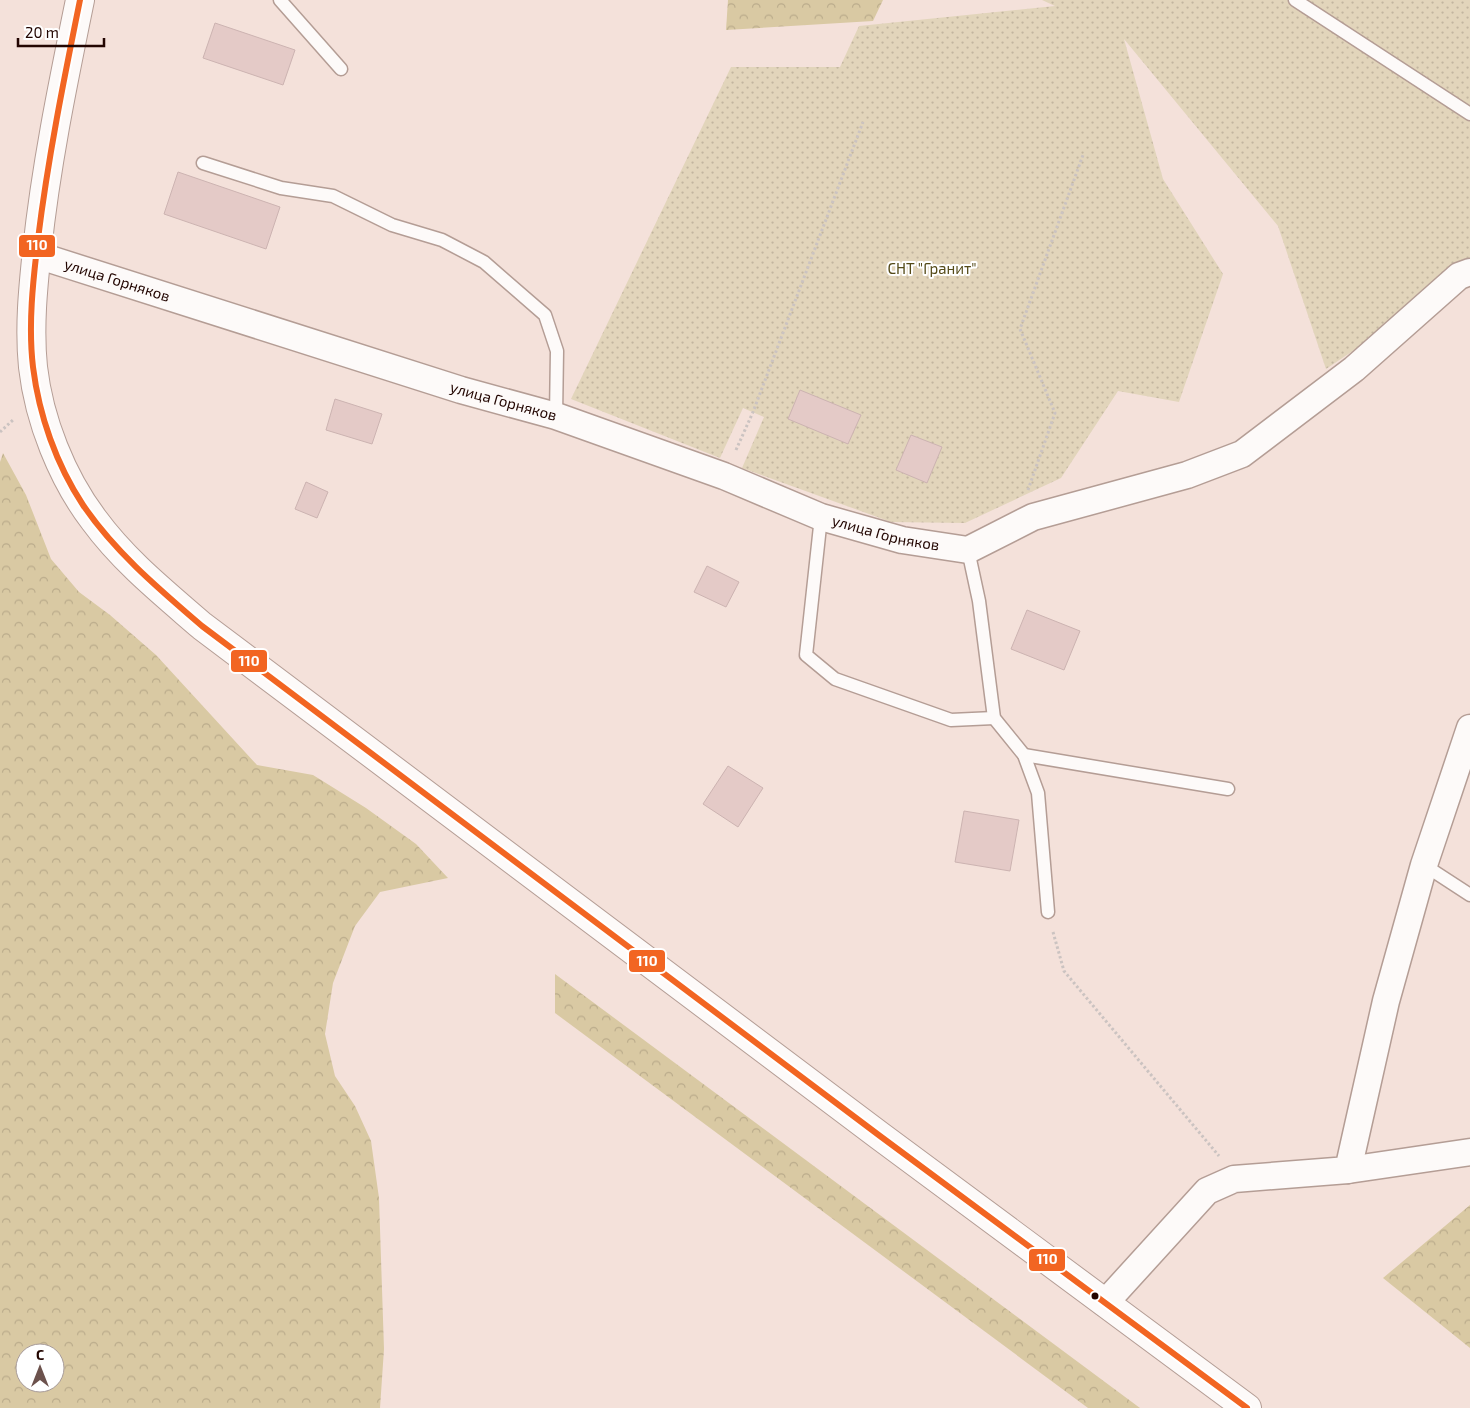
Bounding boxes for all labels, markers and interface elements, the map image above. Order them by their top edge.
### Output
scale bar [18,15,104,47]
text: 20 m [25,23,59,41]
line badge: 110 [18,234,56,258]
text: 110 [27,236,48,253]
street label: улица Горняков [62,254,172,305]
park label: СНТ "Гранит" [887,259,977,277]
street label: улица Горняков [448,377,559,424]
street label: улица Горняков [830,511,941,554]
line badge: 110 [230,649,268,673]
text: 110 [239,652,260,669]
line badge: 110 [628,949,666,973]
text: 110 [637,952,658,969]
line badge: 110 [1028,1248,1066,1272]
text: 110 [1037,1250,1058,1267]
unlabelled marker [1090,1291,1100,1301]
north arrow [15,1343,65,1393]
text: С [36,1346,44,1363]

